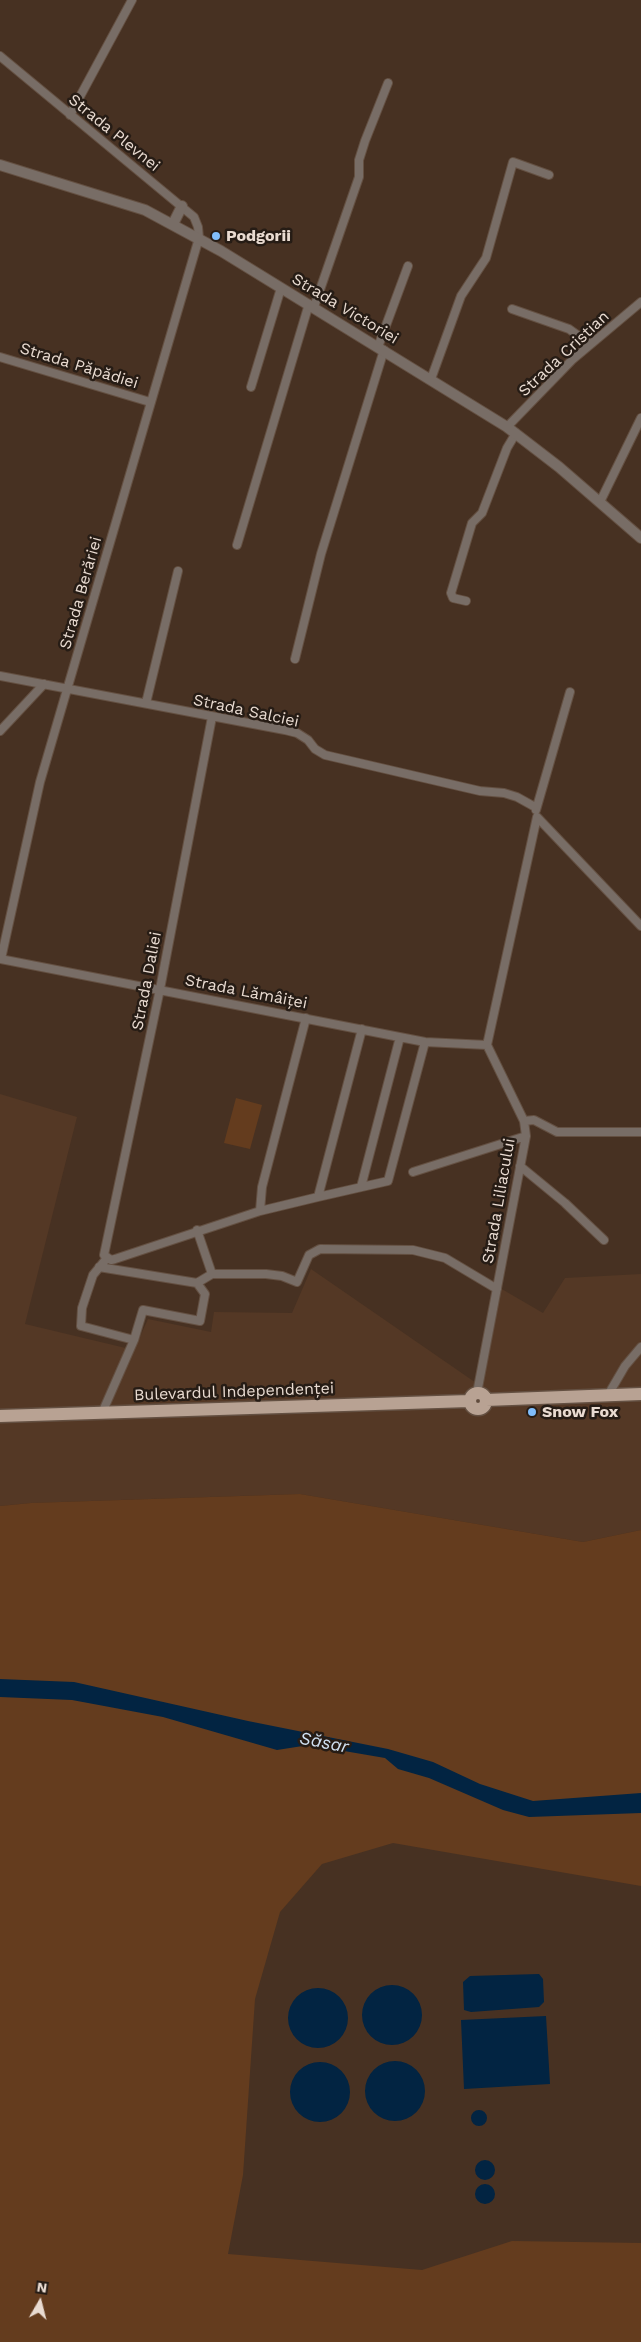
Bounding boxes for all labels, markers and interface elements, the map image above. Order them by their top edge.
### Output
street label: Strada Plevnei [64,90,164,176]
place label: Podgorii [226,226,291,246]
marker: Podgorii [210,230,222,242]
street label: Strada Victoriei [288,270,402,348]
street label: Strada Cristian [515,307,613,401]
street label: Strada Păpădiei [18,339,140,393]
street label: Strada Berăriei [56,535,106,651]
street label: Strada Salciei [191,690,301,732]
street label: Strada Daliei [128,930,166,1032]
street label: Strada Lămâiței [183,971,309,1013]
street label: Strada Liliacului [479,1137,519,1265]
street label: Bulevardul Independenței [134,1379,334,1405]
place label: Snow Fox [542,1402,618,1422]
marker: Snow Fox [526,1406,538,1418]
water label: Săsar [298,1728,350,1758]
north arrow [15,2277,65,2327]
text: N [36,2279,48,2296]

